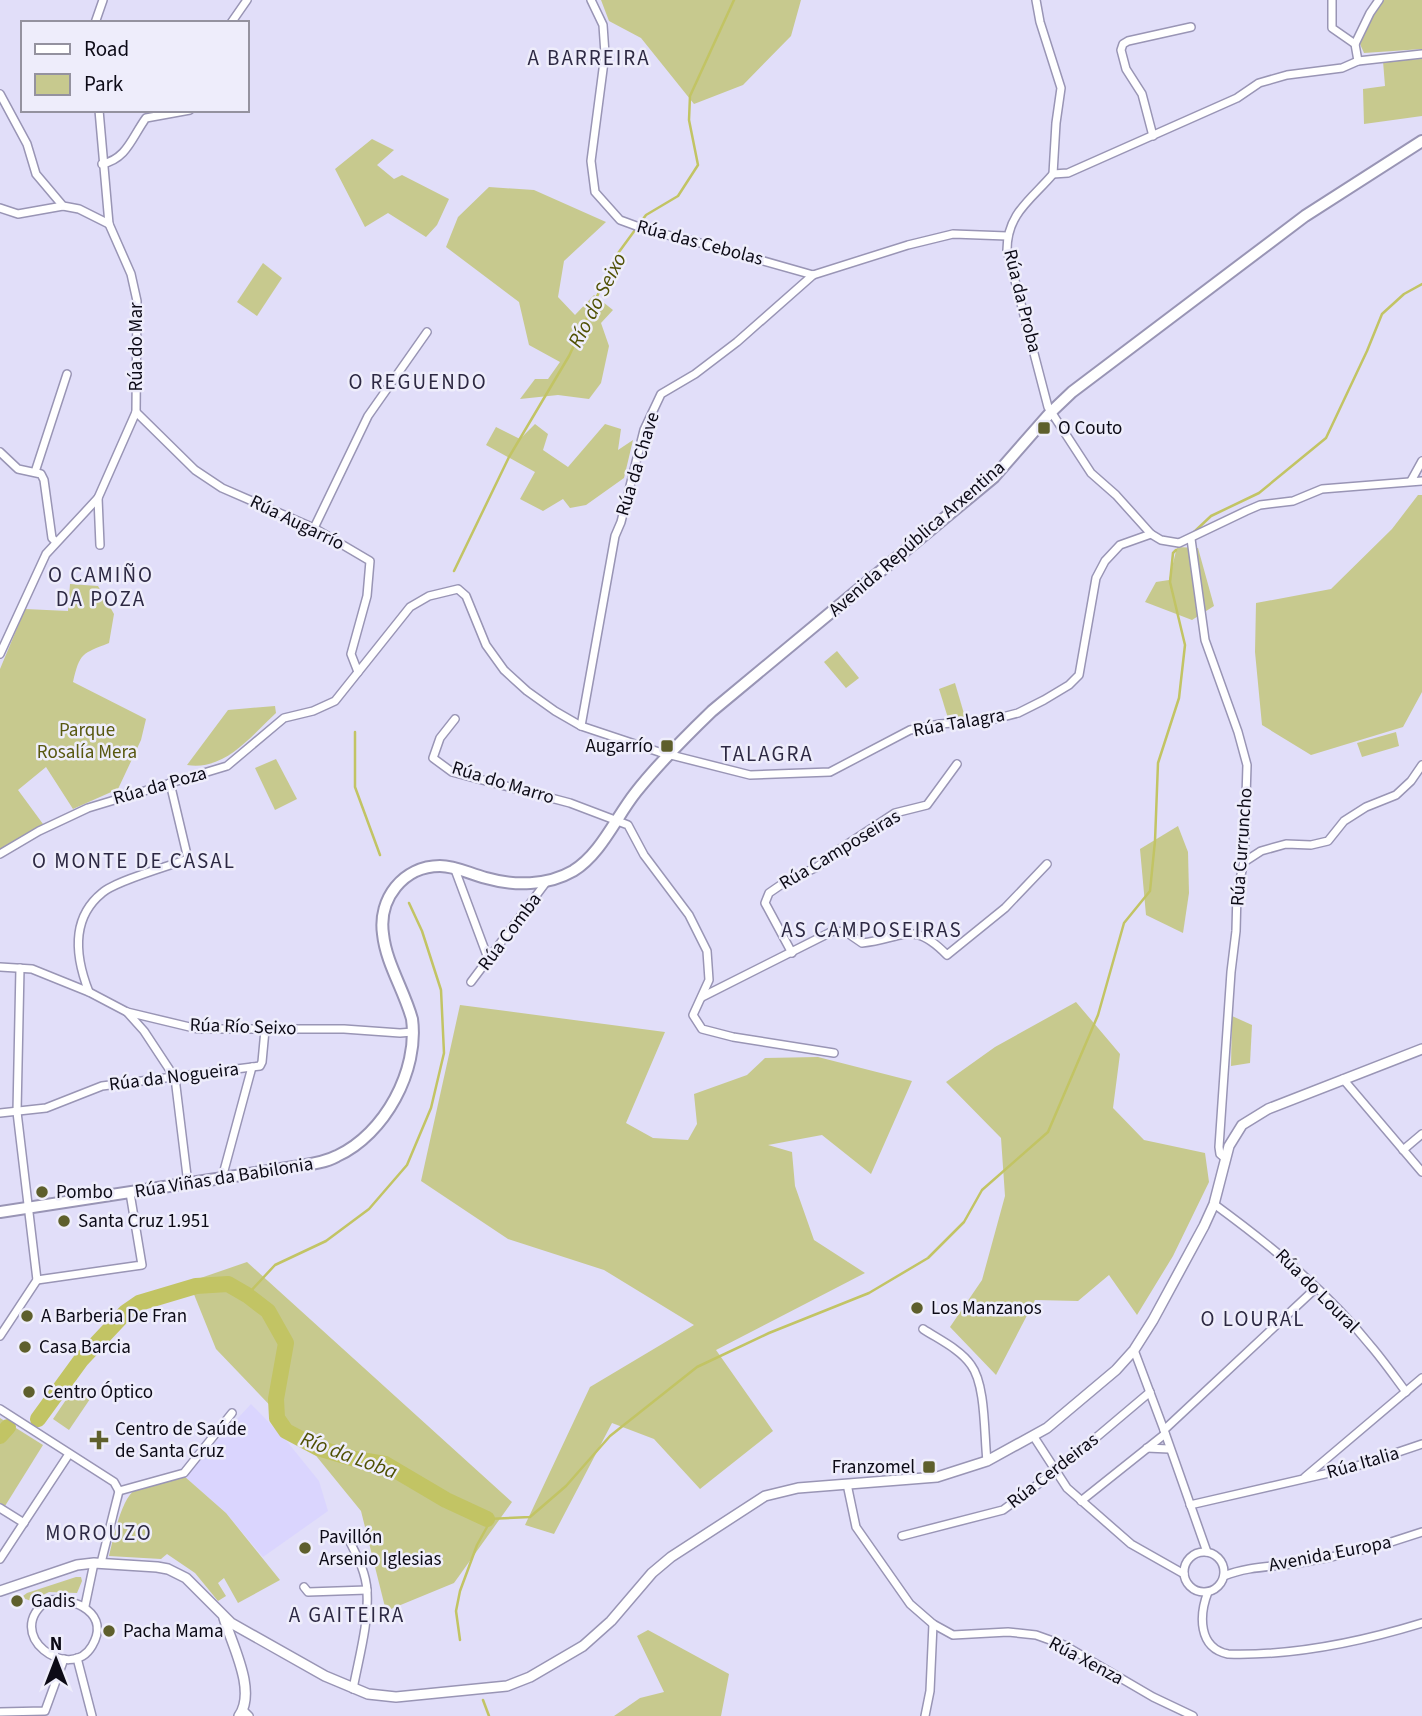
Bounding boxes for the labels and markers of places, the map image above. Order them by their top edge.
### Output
place label: O Couto [1058,415,1122,442]
marker: O Couto [1036,420,1052,436]
place label: Augarrío [585,733,653,760]
marker: Augarrío [659,738,675,754]
place label: Pombo [56,1179,113,1206]
marker: Pombo [34,1184,50,1200]
place label: Santa Cruz 1.951 [78,1208,210,1235]
marker: Santa Cruz 1.951 [56,1213,72,1229]
place label: Los Manzanos [931,1295,1042,1322]
marker: Los Manzanos [909,1300,925,1316]
place label: A Barberia De Fran [41,1303,187,1330]
marker: A Barberia De Fran [19,1308,35,1324]
place label: Casa Barcia [39,1334,131,1361]
marker: Casa Barcia [17,1339,33,1355]
place label: Centro Óptico [43,1379,153,1406]
marker: Centro Óptico [21,1384,37,1400]
place label: Centro de Saúde de Santa Cruz [115,1416,246,1465]
marker: Centro de Saúde de Santa Cruz [89,1430,109,1450]
place label: Franzomel [832,1454,915,1481]
marker: Franzomel [921,1459,937,1475]
place label: Pavillón Arsenio Iglesias [319,1524,441,1573]
marker: Pavillón Arsenio Iglesias [297,1540,313,1556]
place label: Gadis [31,1588,76,1615]
marker: Gadis [9,1593,25,1609]
place label: Pacha Mama [123,1618,224,1645]
marker: Pacha Mama [101,1623,117,1639]

